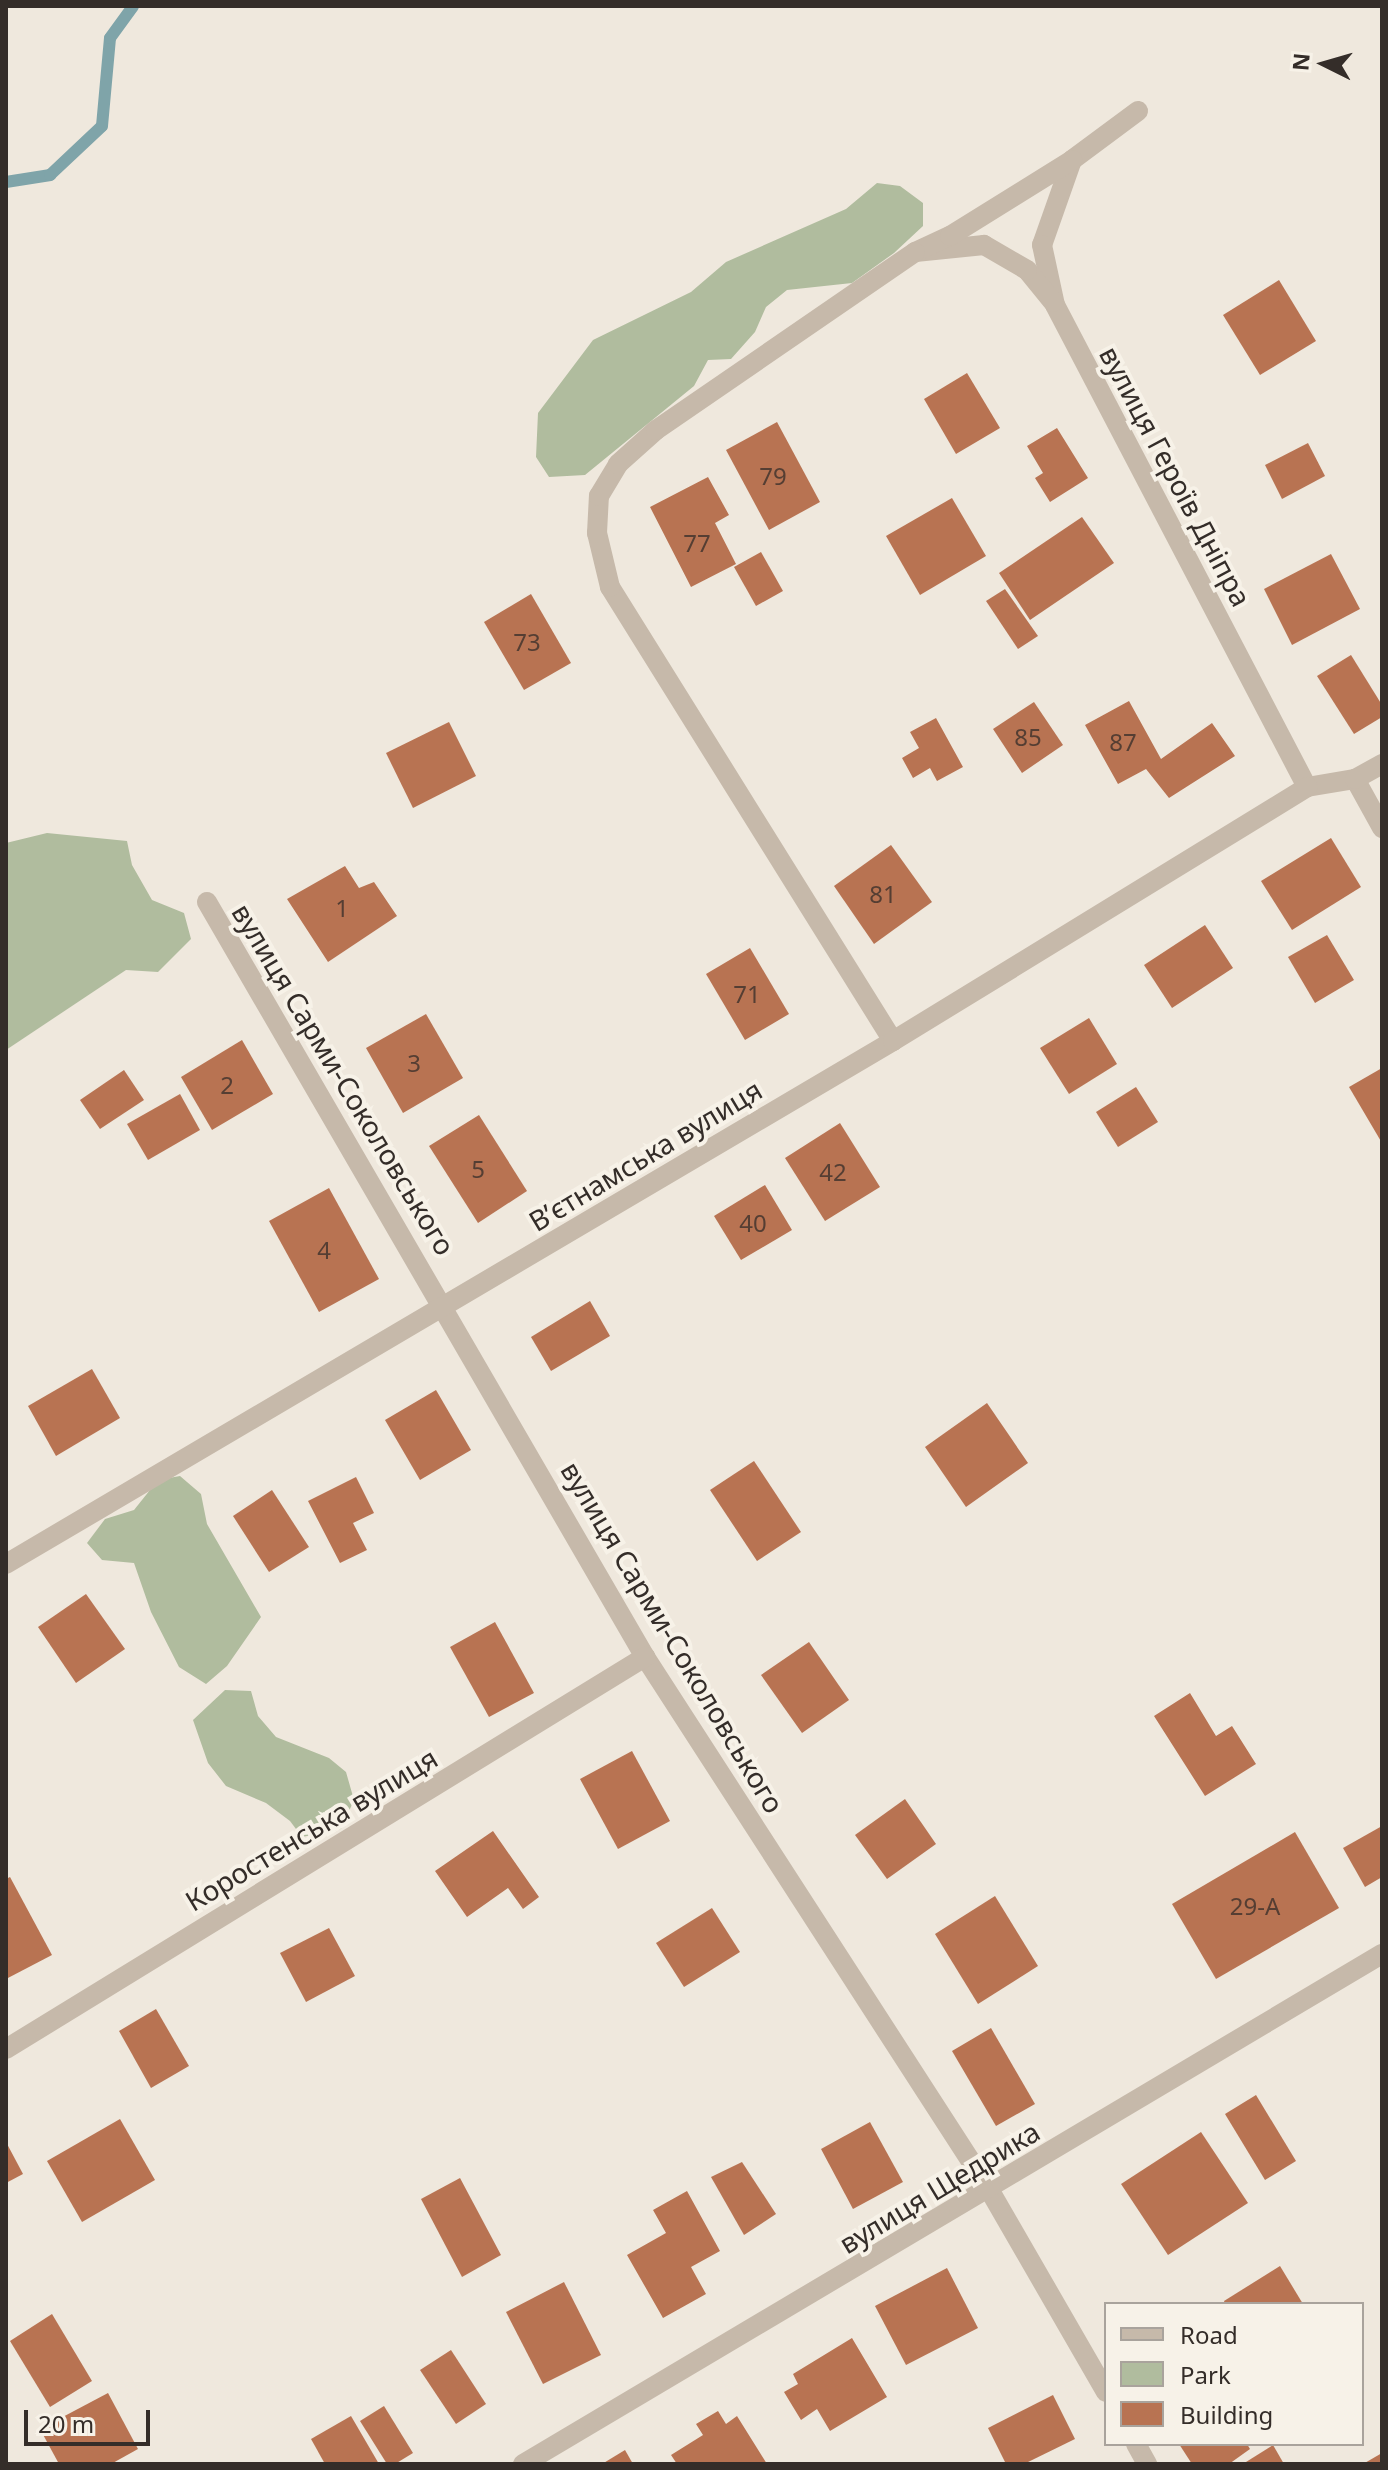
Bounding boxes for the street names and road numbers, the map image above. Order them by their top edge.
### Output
street label: вулиця Героїв Дніпра [1093,340,1259,612]
street label: вулиця Сарми-Соколовського [226,897,462,1261]
street label: Вʼєтнамська вулиця [522,1072,768,1238]
street label: вулиця Сарми-Соколовського [555,1455,791,1819]
street label: Коростенська вулиця [179,1740,443,1918]
street label: вулиця Щедрика [833,2114,1045,2260]

